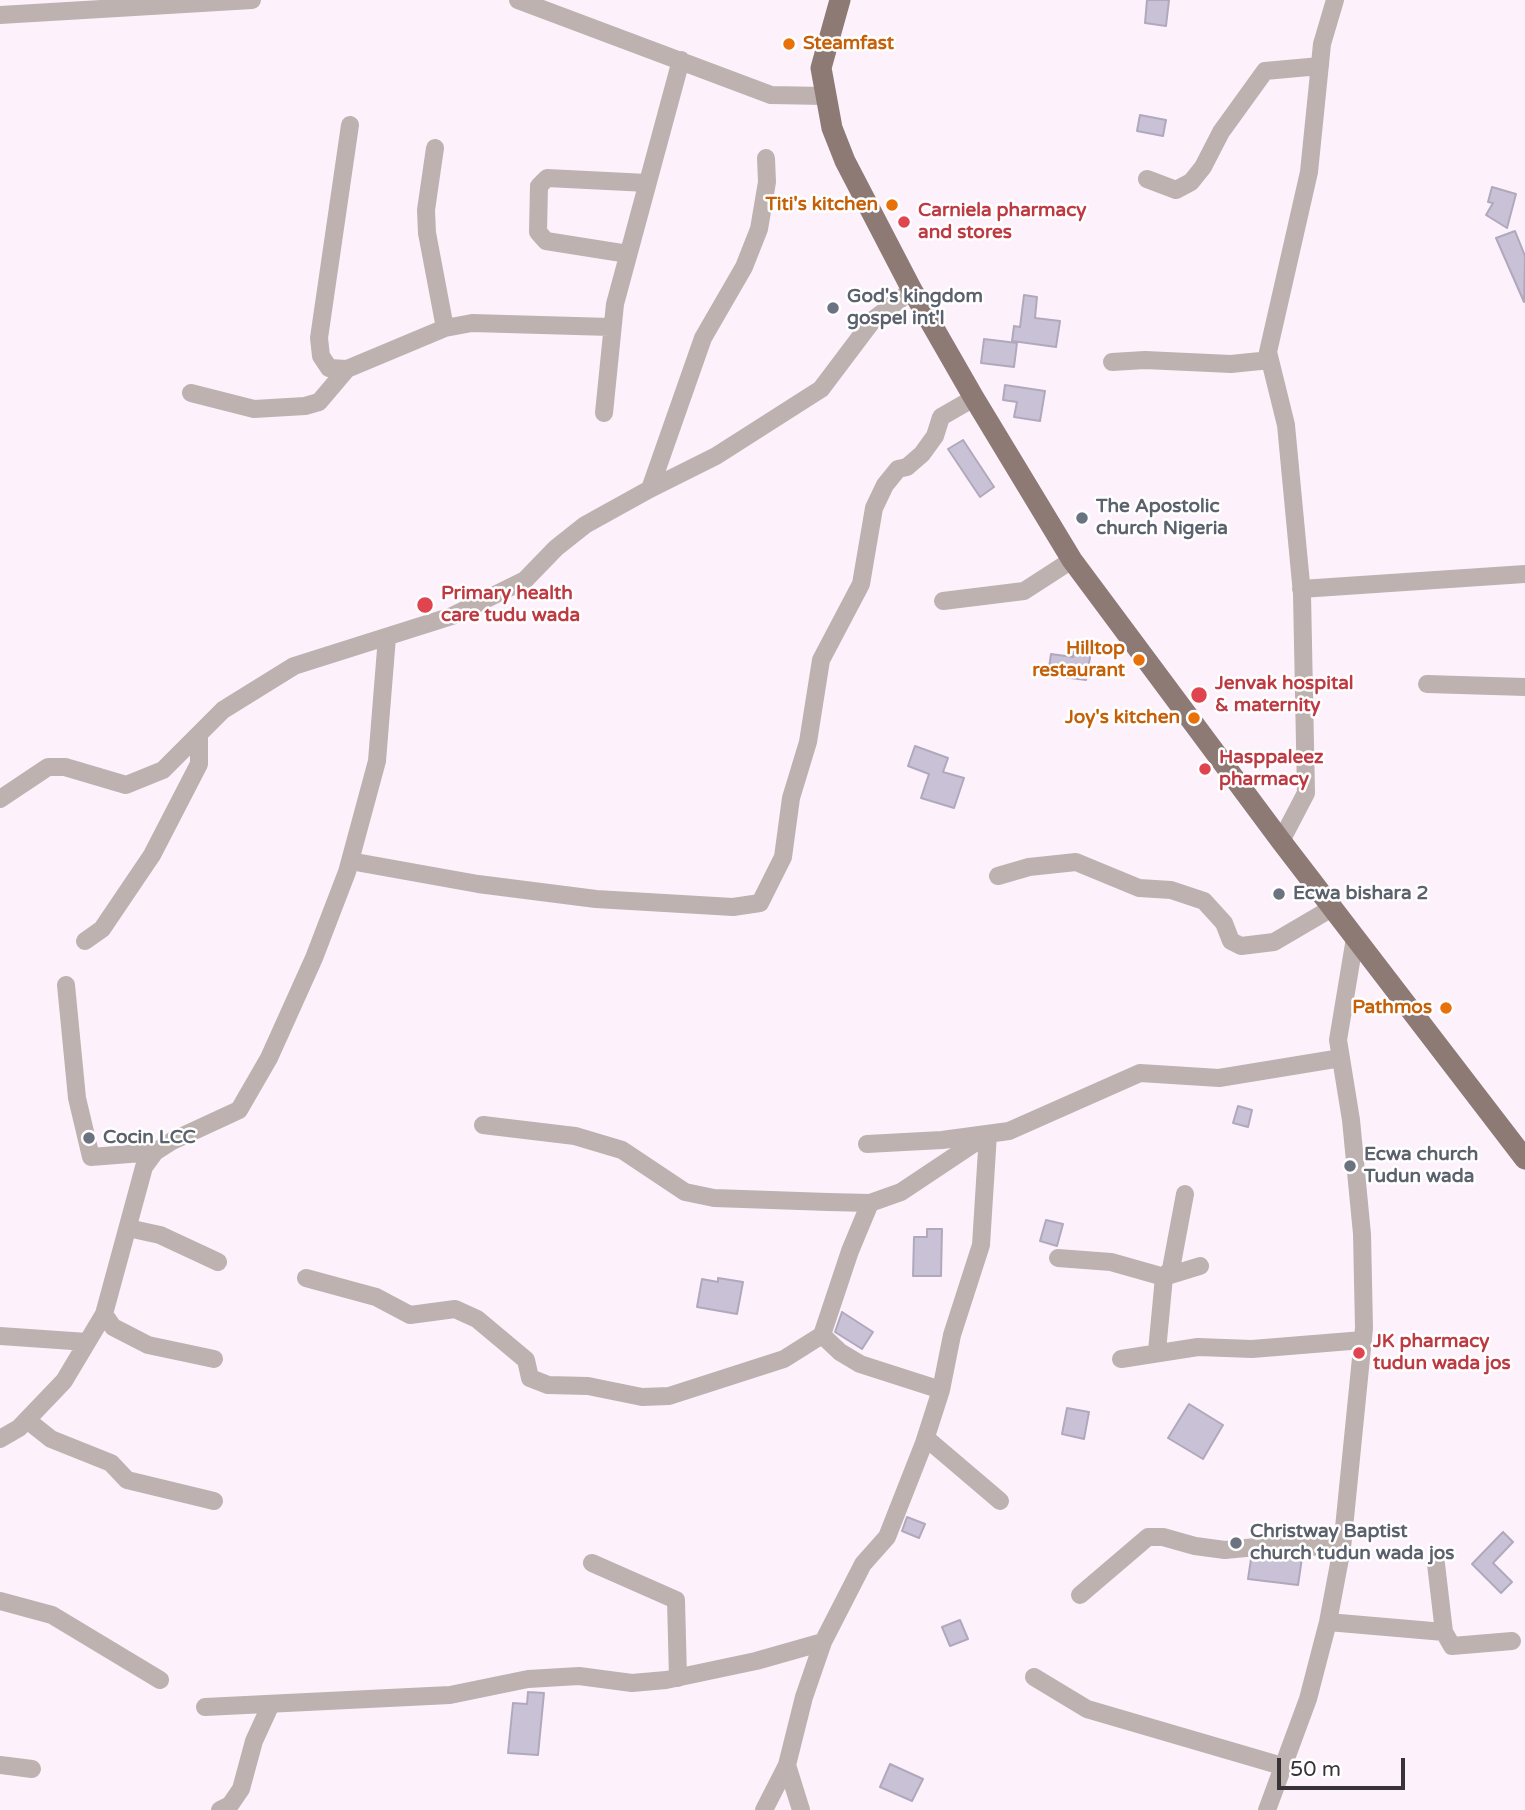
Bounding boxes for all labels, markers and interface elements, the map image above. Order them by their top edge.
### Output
place label: Steamfast [803,33,894,55]
marker: Steamfast [781,36,797,52]
place label: Titi's kitchen [765,194,878,216]
marker: Titi's kitchen [884,197,900,213]
place label: Carniela pharmacy and stores [918,200,1087,244]
marker: Carniela pharmacy and stores [896,214,912,230]
place label: God's kingdom gospel int'l [847,286,983,330]
marker: God's kingdom gospel int'l [825,300,841,316]
place label: The Apostolic church Nigeria [1096,496,1228,540]
marker: The Apostolic church Nigeria [1074,510,1090,526]
place label: Primary health care tudu wada [441,583,580,627]
marker: Primary health care tudu wada [415,595,435,615]
place label: Hilltop restaurant [1032,638,1125,682]
marker: Hilltop restaurant [1131,652,1147,668]
place label: Jenvak hospital & maternity [1215,673,1354,717]
marker: Jenvak hospital & maternity [1189,685,1209,705]
place label: Joy's kitchen [1065,707,1180,729]
marker: Joy's kitchen [1186,710,1202,726]
place label: Hasppaleez pharmacy [1219,747,1323,791]
marker: Hasppaleez pharmacy [1197,761,1213,777]
place label: Ecwa bishara 2 [1293,883,1428,905]
marker: Ecwa bishara 2 [1271,886,1287,902]
place label: Pathmos [1352,997,1432,1019]
marker: Pathmos [1438,1000,1454,1016]
place label: Cocin LCC [103,1127,196,1149]
marker: Cocin LCC [81,1130,97,1146]
place label: Ecwa church Tudun wada [1364,1144,1478,1188]
marker: Ecwa church Tudun wada [1342,1158,1358,1174]
place label: JK pharmacy tudun wada jos [1373,1331,1511,1375]
marker: JK pharmacy tudun wada jos [1351,1345,1367,1361]
place label: Christway Baptist church tudun wada jos [1250,1521,1454,1565]
marker: Christway Baptist church tudun wada jos [1228,1535,1244,1551]
scale bar [1280,1744,1408,1788]
text: 50 m [1290,1757,1341,1782]

